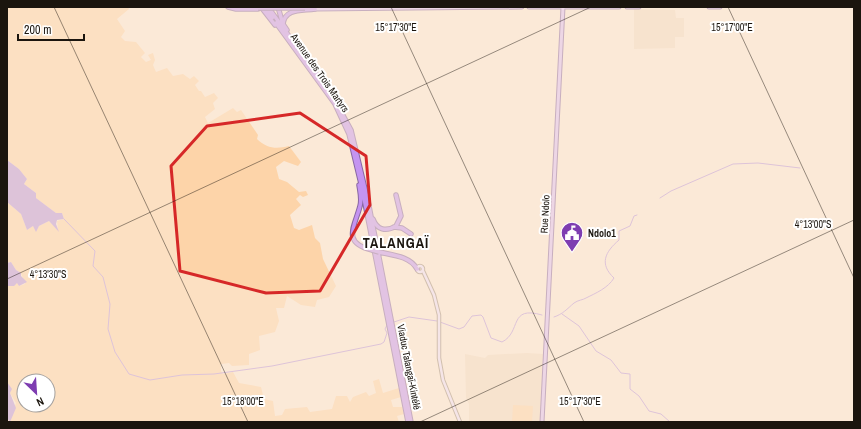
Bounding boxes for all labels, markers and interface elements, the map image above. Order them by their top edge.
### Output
scale bar [18,16,84,42]
text: 15°17'30"E [375,21,417,34]
text: 15°17'00"E [711,21,753,34]
text: 200 m [24,22,51,38]
street label: Avenue des Trois Martyrs [287,30,352,115]
street label: Rue Ndolo [537,194,553,234]
text: 4°13'00"S [795,218,832,231]
public building icon: Ndolo1 [559,220,585,253]
place label: Ndolo1 [588,227,616,240]
district label: TALANGAÏ [363,234,429,252]
text: 4°13'30"S [30,268,67,281]
street label: Viaduc Talangaï-Kintélé [394,323,424,411]
north arrow [16,373,56,413]
text: N [34,394,46,410]
text: 15°18'00"E [222,395,264,408]
text: 15°17'30"E [559,395,601,408]

